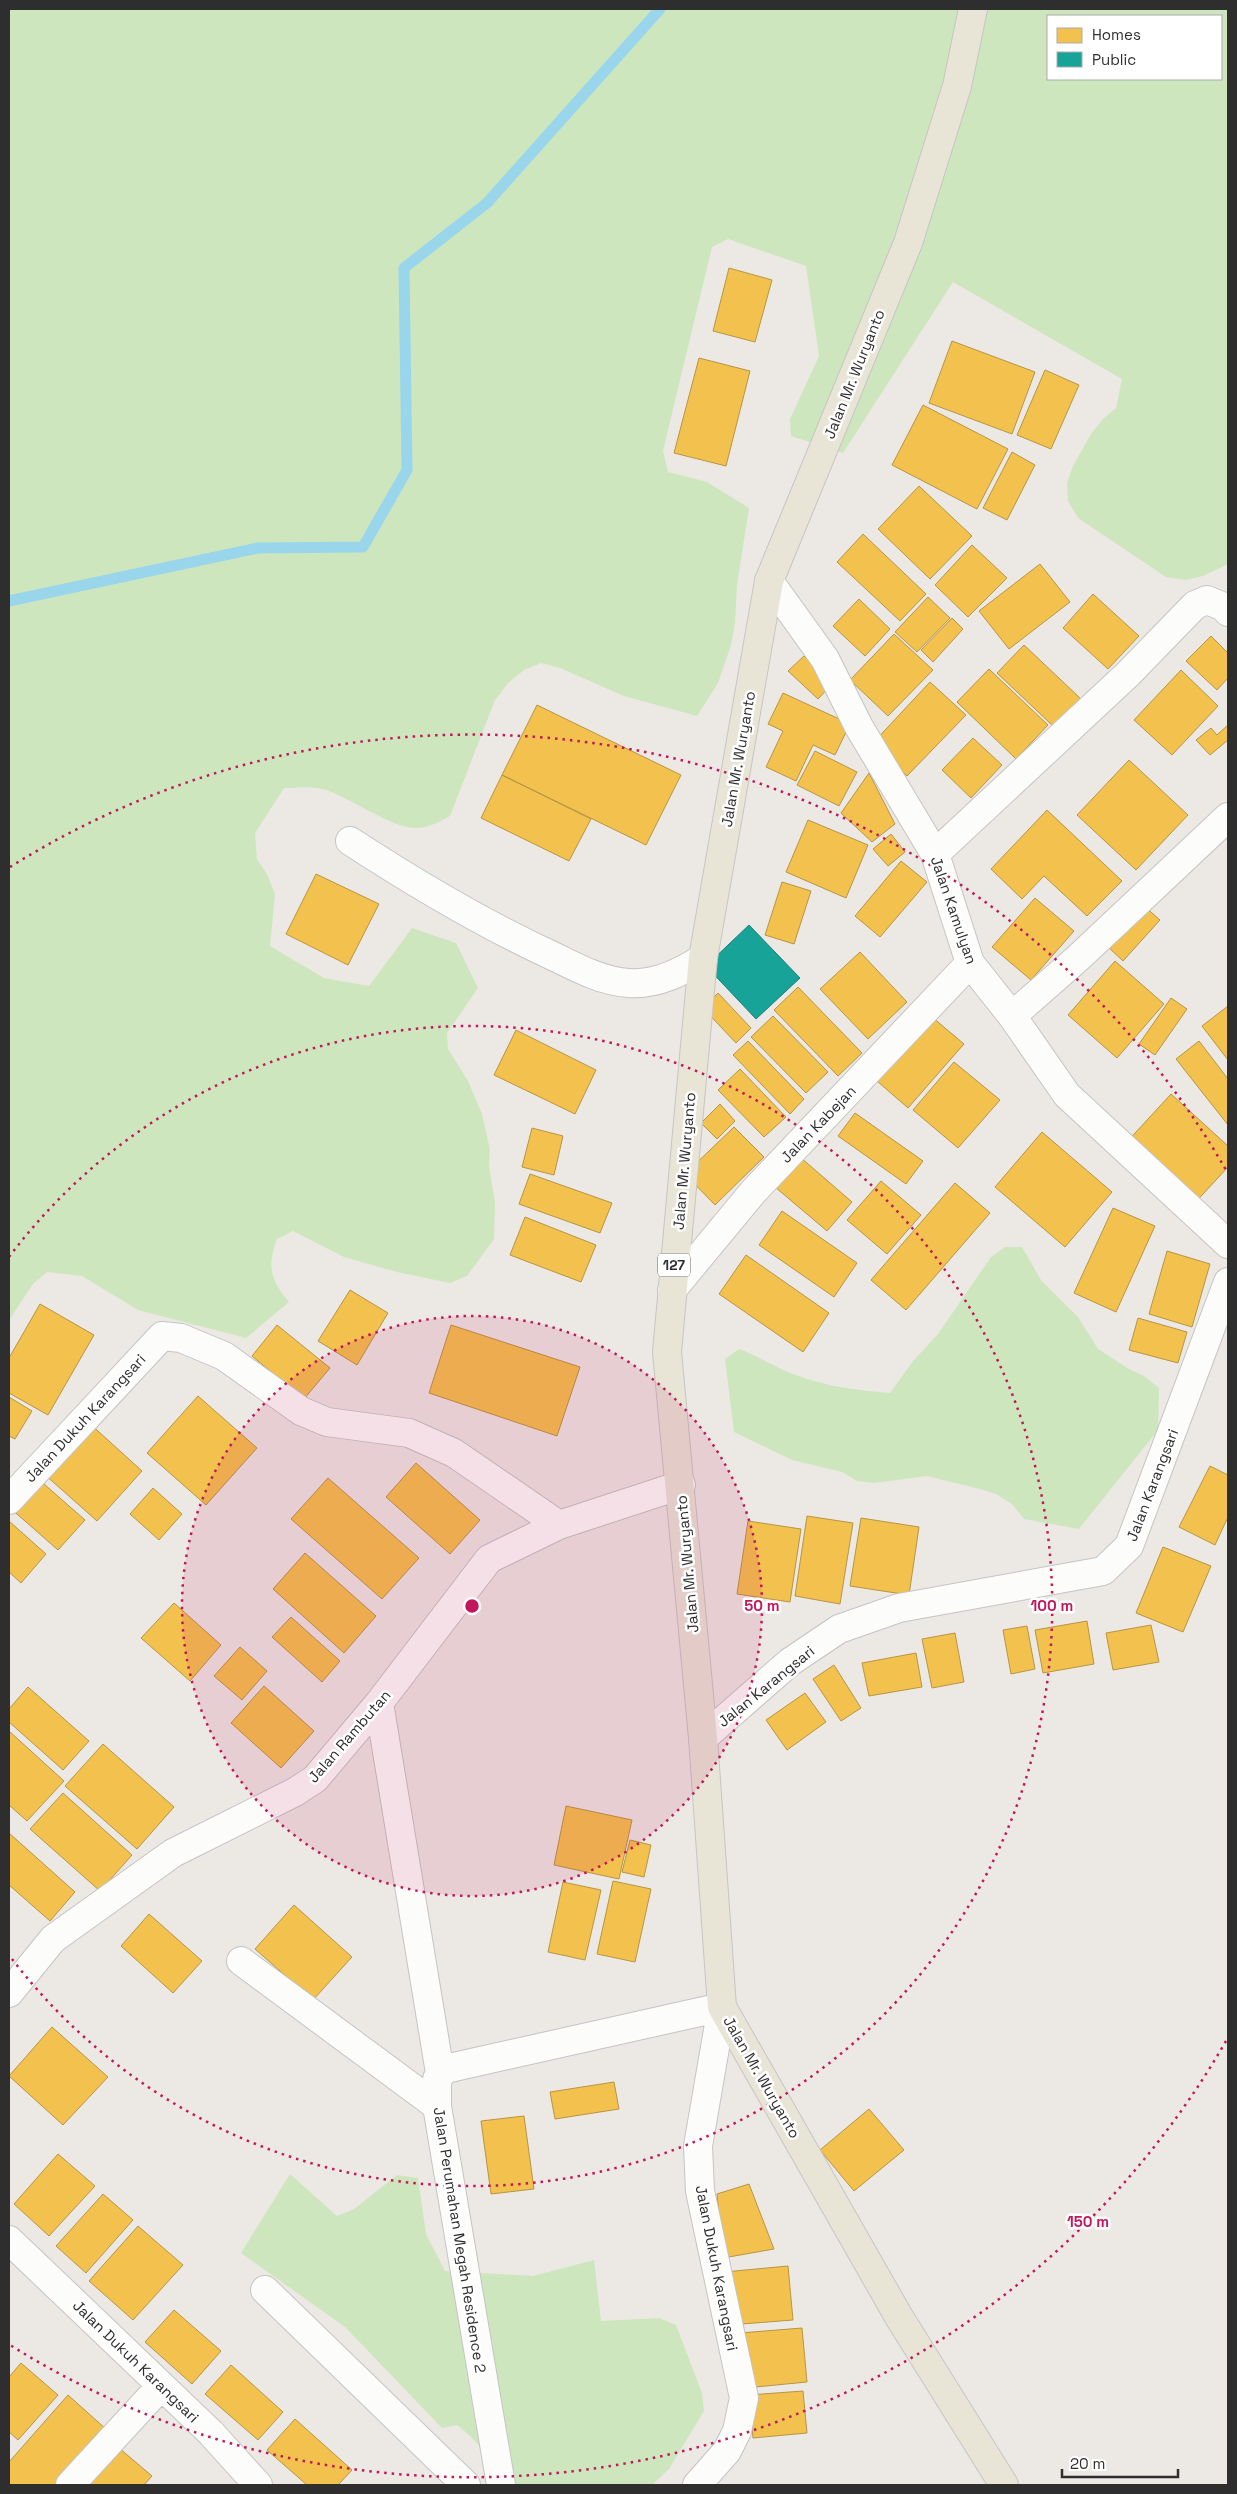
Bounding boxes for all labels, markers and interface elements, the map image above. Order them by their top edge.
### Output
legend [1047,15,1222,80]
text: Homes [1092,25,1141,44]
text: Public [1092,50,1136,69]
street label: Jalan Mr. Wuryanto [819,307,889,441]
street label: Jalan Mr. Wuryanto [717,689,759,829]
street label: Jalan Kamulyan [927,854,981,966]
street label: Jalan Kabejan [776,1081,860,1167]
street label: Jalan Mr. Wuryanto [669,1092,699,1230]
road number: 127 [658,1254,690,1276]
street label: Jalan Dukuh Karangsari [21,1350,149,1486]
street label: Jalan Karangsari [1122,1426,1182,1544]
street label: Jalan Mr. Wuryanto [672,1495,702,1633]
text: 50 m [744,1596,780,1615]
text: 100 m [1031,1596,1073,1615]
centre of rings [463,1597,481,1615]
street label: Jalan Karangsari [714,1641,818,1731]
street label: Jalan Rambutan [303,1686,395,1786]
street label: Jalan Mr. Wuryanto [719,2013,805,2141]
street label: Jalan Perumahan Megah Residence 2 [430,2106,490,2374]
street label: Jalan Dukuh Karangsari [692,2184,742,2352]
text: 150 m [1067,2212,1109,2231]
street label: Jalan Dukuh Karangsari [69,2296,203,2426]
scale bar [1062,2446,1178,2478]
text: 20 m [1070,2454,1105,2473]

